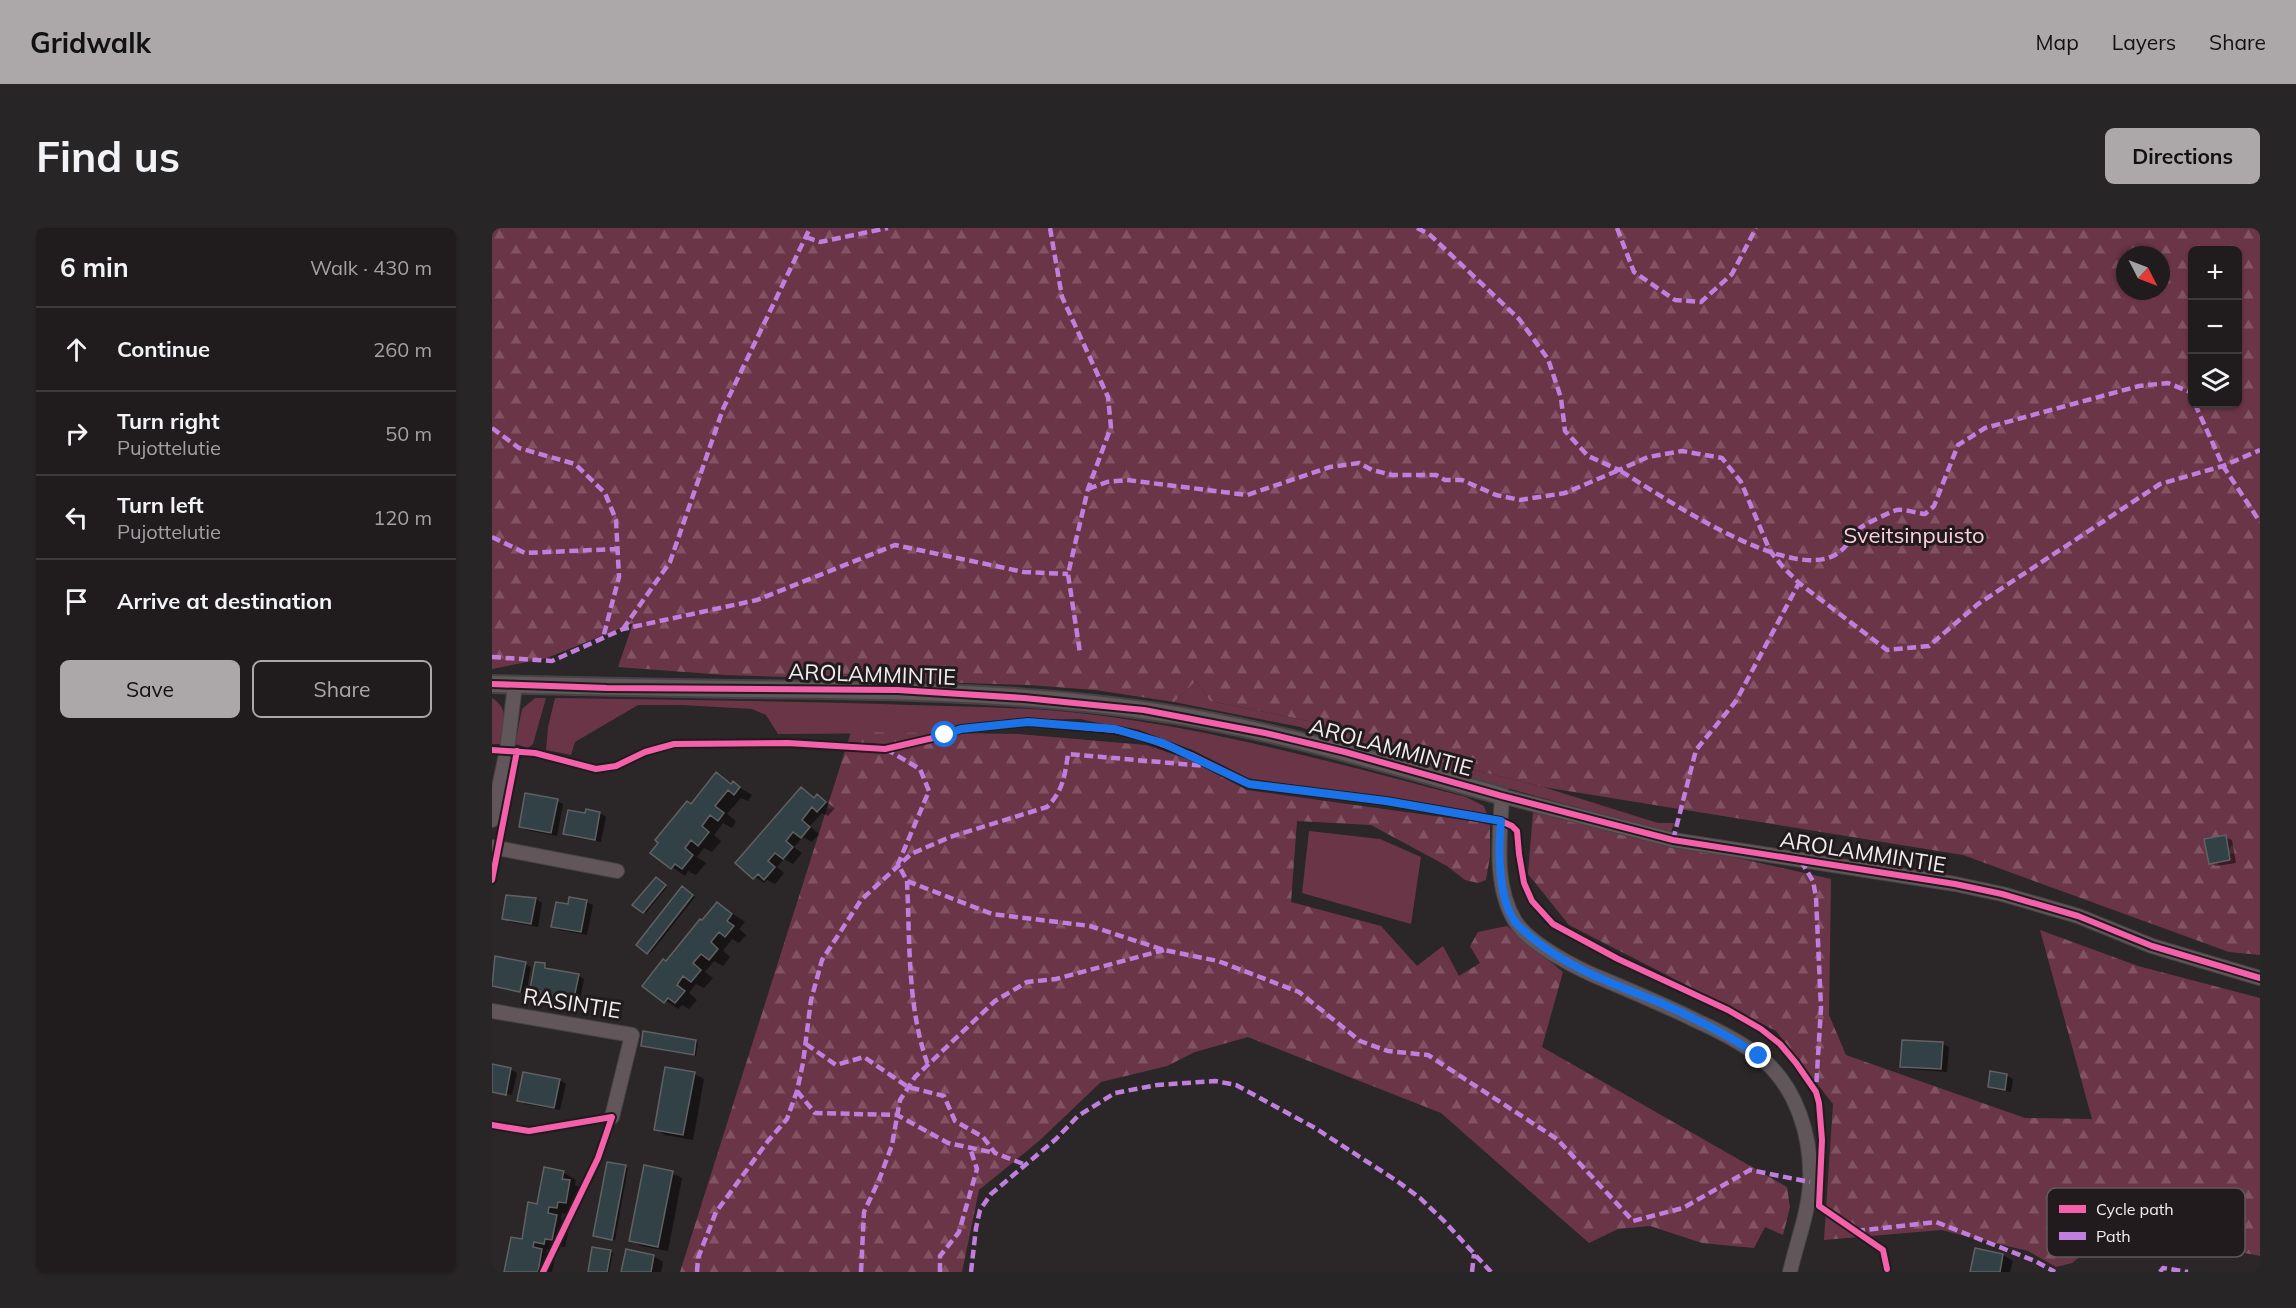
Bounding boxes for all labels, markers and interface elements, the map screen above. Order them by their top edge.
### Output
text: Gridwalk [30,25,151,60]
text: Map [2036,29,2079,55]
text: Layers [2112,29,2176,55]
text: Share [2209,29,2266,55]
button: Directions [2105,128,2260,184]
text: Find us [36,130,180,183]
north arrow [2116,246,2170,300]
map controls [2188,246,2242,408]
button: + [2188,246,2242,300]
text: 6 min [60,251,129,284]
text: Walk · 430 m [310,255,432,280]
button: − [2188,300,2242,354]
icon: ahead [60,333,93,366]
text: Continue [117,335,210,363]
text: 260 m [373,337,432,362]
button: layers [2188,354,2242,408]
text: Turn right [117,407,220,435]
icon: right [60,417,93,450]
text: 50 m [385,421,432,446]
text: Pujottelutie [117,435,221,460]
text: Turn left [117,491,204,519]
icon: left [60,501,93,534]
text: 120 m [373,505,432,530]
text: Pujottelutie [117,519,221,544]
park label: Sveitsinpuisto [1843,521,1985,549]
icon: arrive [60,585,93,618]
text: Arrive at destination [117,587,332,615]
street label: AROLAMMINTIE [788,657,956,691]
button: Save [60,660,240,718]
button: Share [252,660,432,718]
street label: AROLAMMINTIE [1306,712,1476,782]
route start [931,721,957,747]
street label: AROLAMMINTIE [1778,825,1948,879]
street label: RASINTIE [521,981,623,1025]
route end [1745,1042,1771,1068]
legend [2047,1188,2245,1257]
text: Cycle path [2096,1199,2174,1219]
text: Path [2096,1226,2131,1246]

